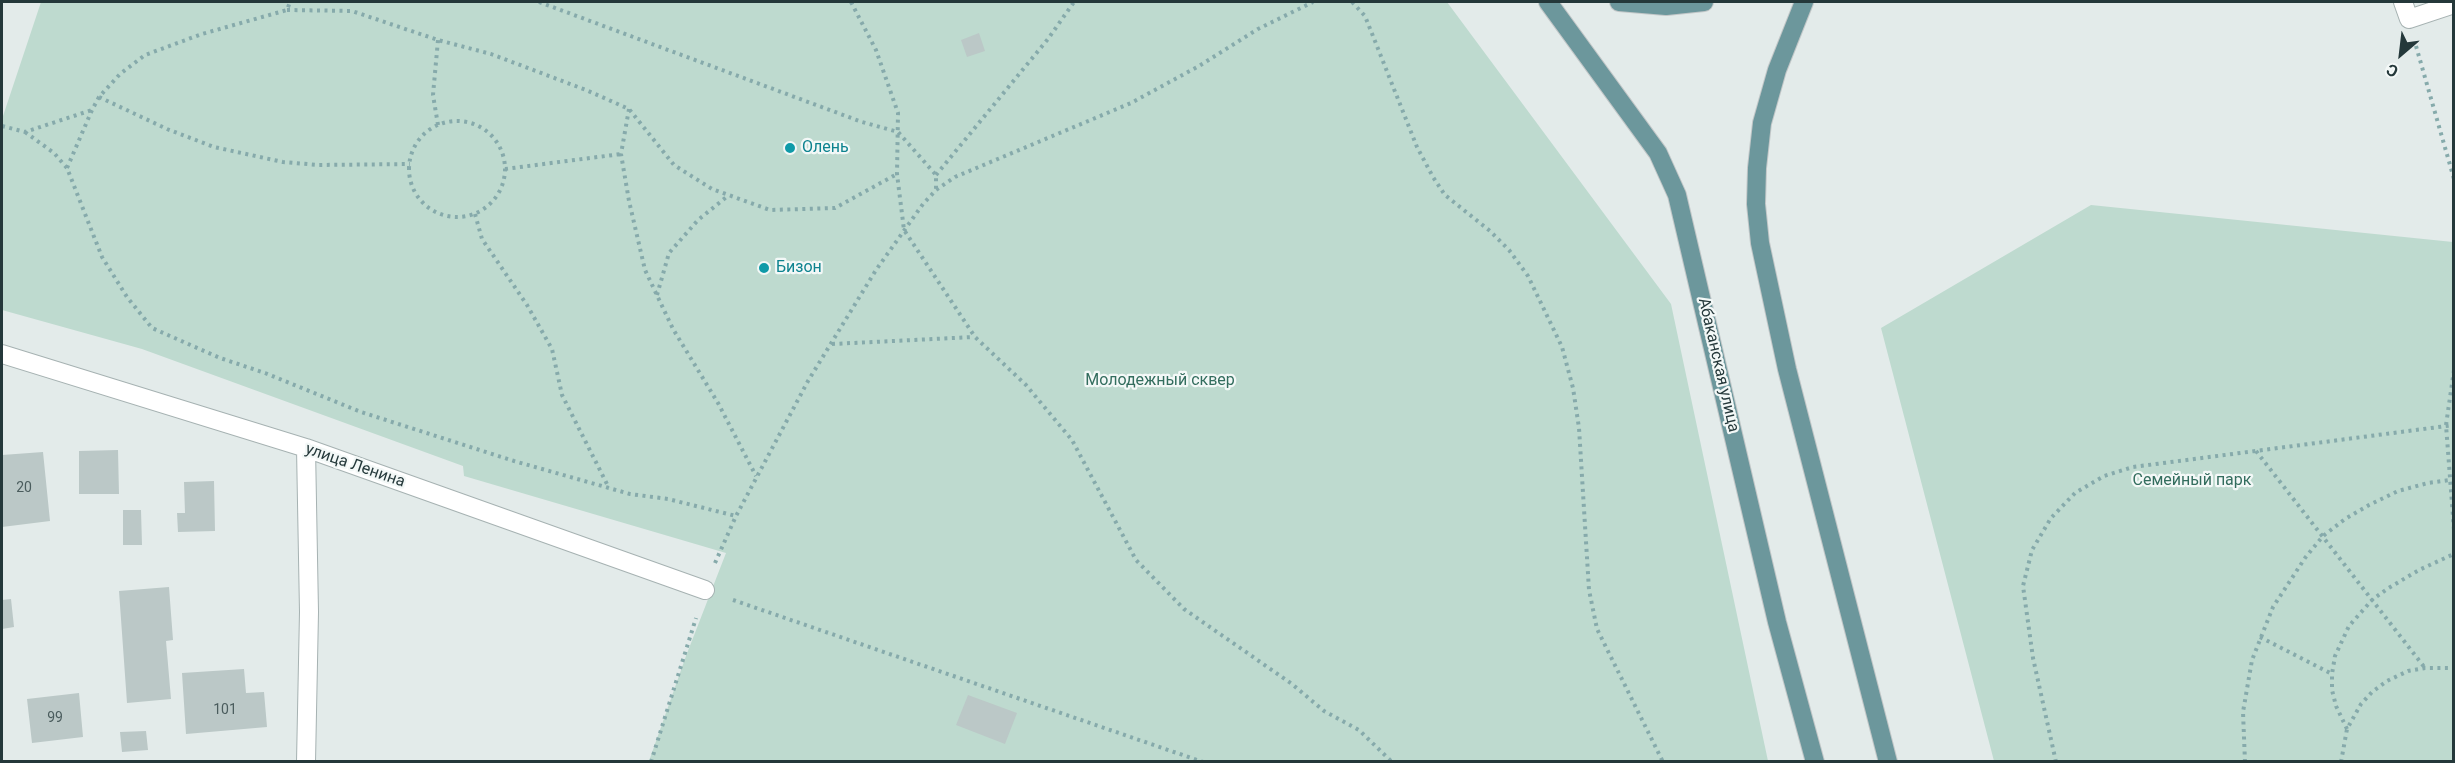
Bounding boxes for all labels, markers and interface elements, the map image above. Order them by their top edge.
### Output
north arrow [2371,24,2431,84]
text: С [2383,59,2401,81]
place label: Олень [802,138,849,158]
marker: Олень [783,141,797,155]
place label: Бизон [776,258,822,278]
marker: Бизон [757,261,771,275]
street label: Абаканская улица [1693,296,1743,434]
park label: Молодежный сквер [1085,371,1235,391]
street label: улица Ленина [303,440,407,492]
park label: Семейный парк [2133,471,2251,491]
house number: 20 [16,480,32,496]
house number: 101 [213,702,237,718]
house number: 99 [47,710,63,726]

